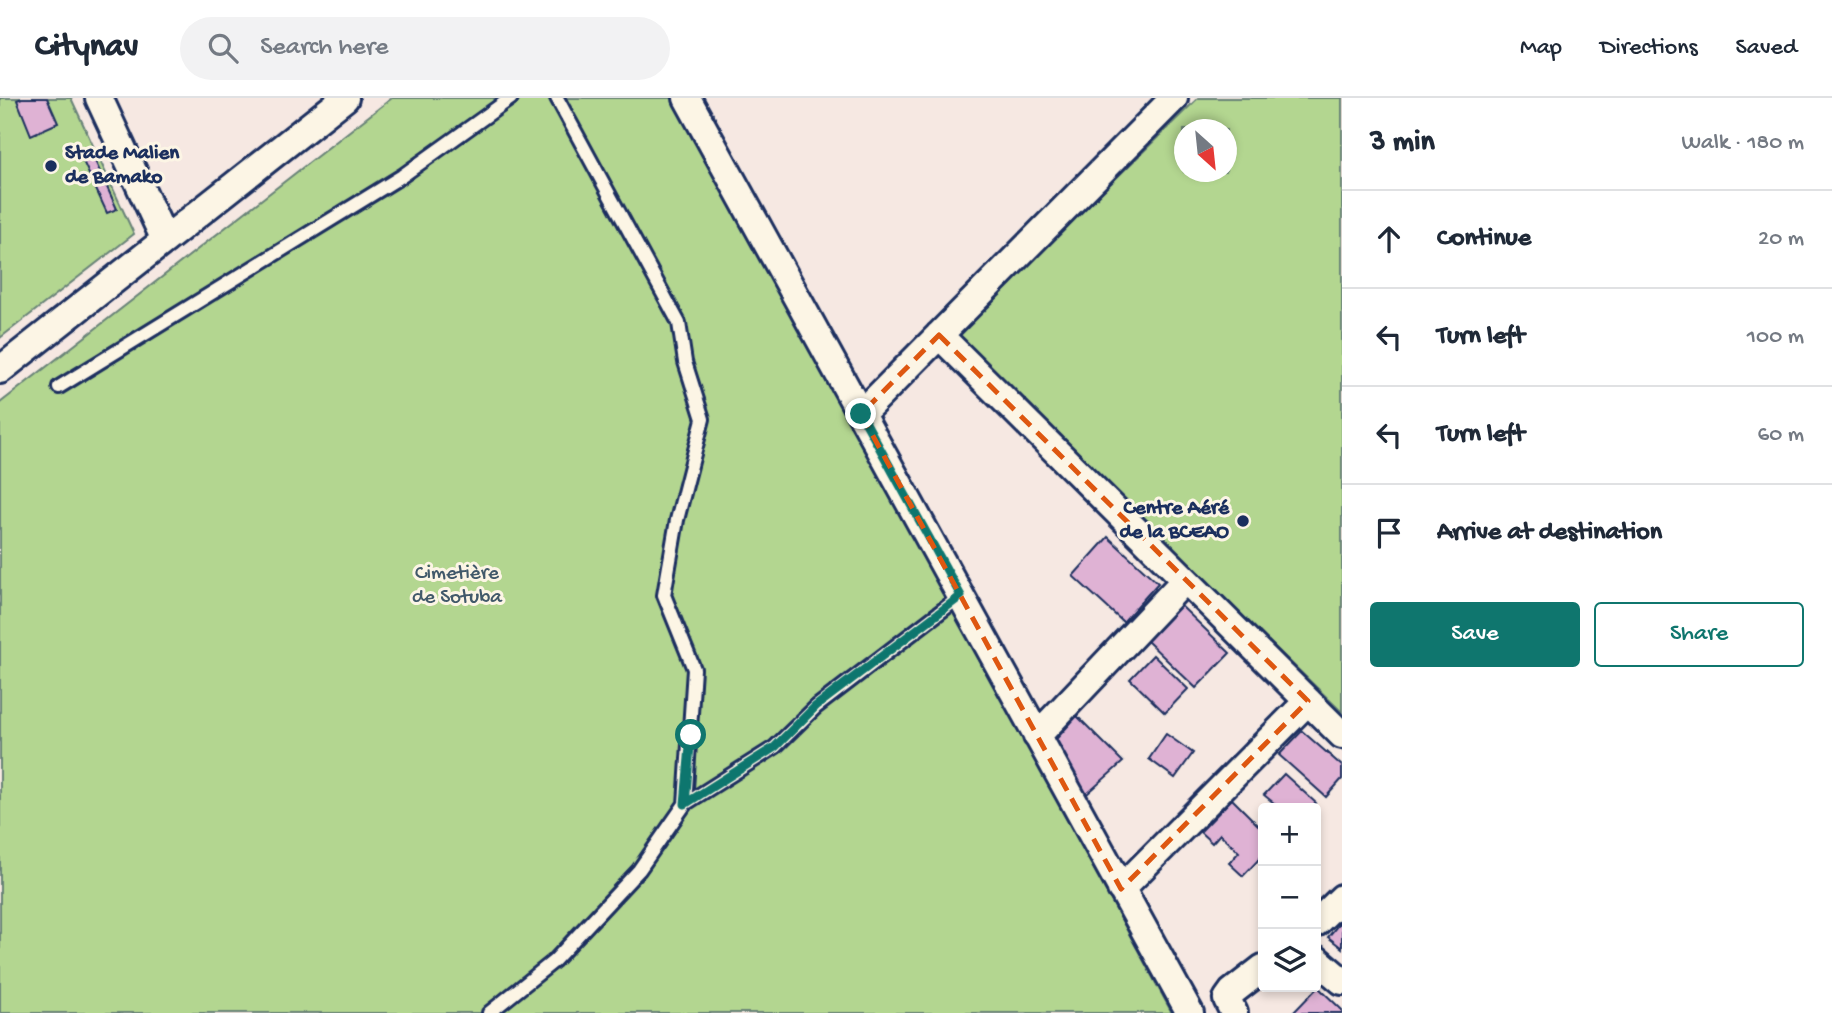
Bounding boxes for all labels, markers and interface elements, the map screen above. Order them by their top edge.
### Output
search box [180,17,670,80]
text: Citynav [35,29,138,67]
icon: search [204,29,242,67]
text: Search here [260,33,388,64]
text: Map [1520,34,1562,63]
text: Directions [1600,34,1698,63]
text: Saved [1736,34,1797,63]
north arrow [1174,119,1237,182]
text: 3 min [1370,126,1435,161]
text: Walk · 180 m [1682,130,1804,157]
place label: Stade Malien de Bamako [65,142,180,191]
marker: Stade Malien de Bamako [43,158,59,174]
icon: ahead [1370,220,1408,258]
text: Continue [1437,224,1531,255]
text: 20 m [1758,226,1804,253]
icon: left [1370,318,1408,356]
text: Turn left [1437,322,1525,353]
text: 100 m [1747,324,1804,351]
route end [845,398,876,429]
icon: left [1370,416,1408,454]
text: Turn left [1437,420,1525,451]
text: 60 m [1758,422,1804,449]
place label: Centre Aéré de la BCEAO [1119,497,1230,546]
marker: Centre Aéré de la BCEAO [1235,513,1251,529]
icon: arrive [1370,514,1408,552]
text: Arrive at destination [1437,518,1662,549]
park label: Cimetière de Sotuba [412,562,503,611]
button: Save [1370,602,1580,667]
button: Share [1594,602,1804,667]
route start [675,719,706,750]
map controls [1258,803,1321,992]
button: + [1258,803,1321,866]
button: − [1258,866,1321,929]
button: layers [1258,929,1321,992]

